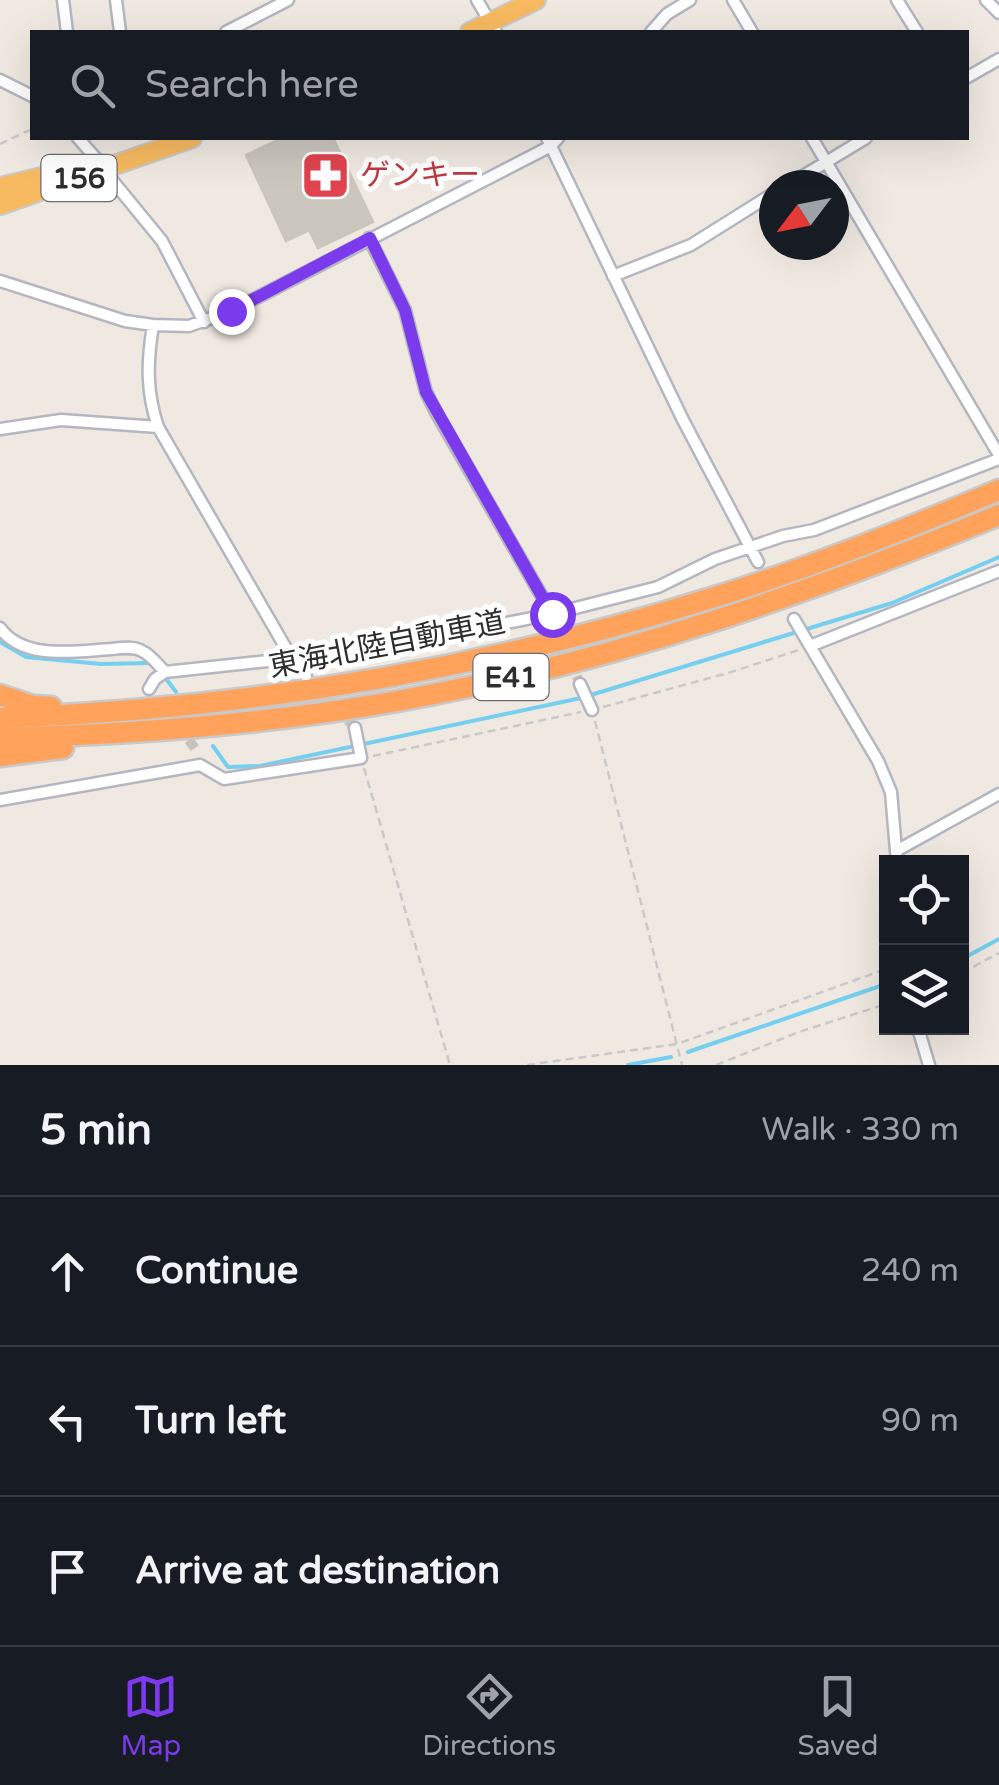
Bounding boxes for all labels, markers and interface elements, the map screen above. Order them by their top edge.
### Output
search box [30,30,969,140]
icon: search [65,58,120,113]
text: Search here [145,62,359,108]
pharmacy icon: ゲンキー [299,149,351,201]
road number: 156 [42,155,116,201]
place label: ゲンキー [360,157,480,194]
north arrow [759,170,849,260]
route end [209,289,255,335]
route start [530,592,576,638]
street label: 東海北陸自動車道 [266,603,508,686]
road number: E41 [474,654,548,700]
map controls [879,855,969,1035]
button: locate [879,855,969,945]
button: layers [879,945,969,1035]
text: 5 min [40,1105,152,1156]
text: Walk · 330 m [762,1111,959,1149]
icon: ahead [40,1244,95,1299]
text: Continue [135,1248,298,1294]
text: 240 m [861,1252,959,1290]
icon: left [40,1394,95,1449]
text: Turn left [135,1398,286,1444]
text: 90 m [881,1402,959,1440]
icon: arrive [40,1544,95,1599]
text: Arrive at destination [135,1548,500,1594]
tab: Map [121,1669,181,1763]
tab: Directions [422,1669,556,1763]
tab: Saved [797,1669,878,1763]

